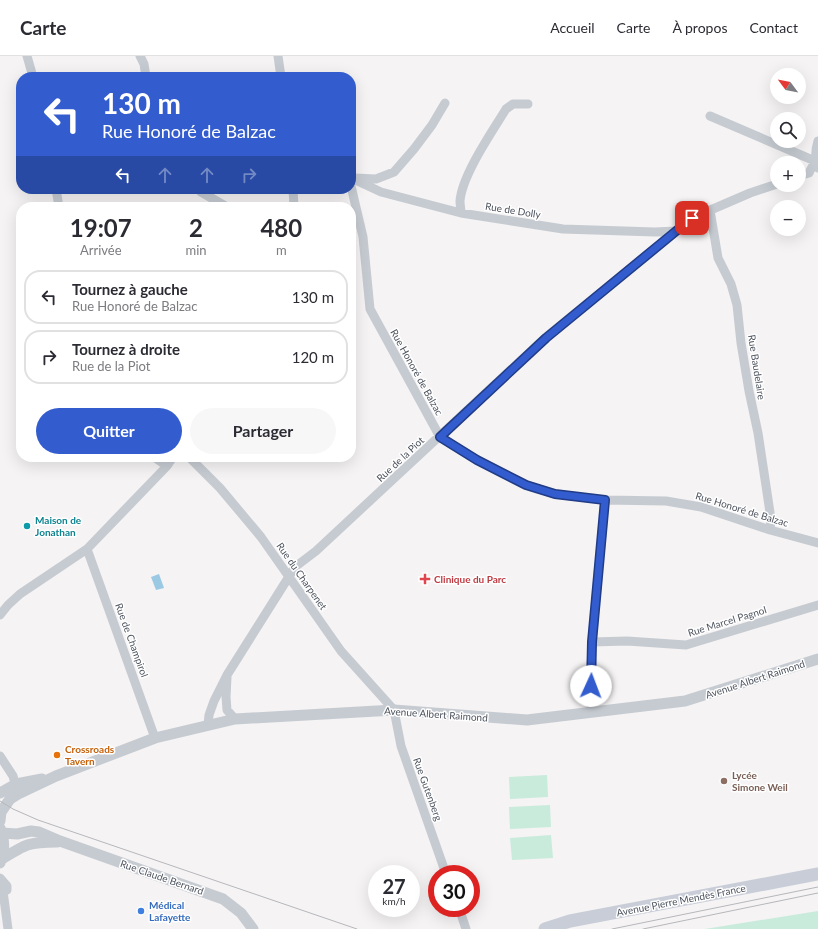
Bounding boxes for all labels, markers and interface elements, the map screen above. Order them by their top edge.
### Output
text: Carte [20,16,66,39]
text: Accueil [550,19,595,36]
text: Carte [617,19,650,36]
text: À propos [672,19,727,36]
text: Contact [749,19,798,36]
north arrow [770,68,806,104]
map controls [770,68,806,236]
text: 130 m [102,86,181,120]
icon: left [36,88,88,140]
button: search [770,112,806,148]
text: Rue Honoré de Balzac [102,120,276,142]
button: + [770,156,806,192]
icon: left [112,164,134,186]
icon: ahead [154,164,176,186]
icon: ahead [196,164,218,186]
icon: right [238,164,260,186]
street label: Rue de Dolly [484,200,542,220]
button: − [770,200,806,236]
pin [675,201,709,235]
icon: arrive [681,207,703,229]
text: 19:07 [70,213,132,242]
text: 2 [189,213,203,242]
text: 480 [260,213,302,242]
text: Arrivée [80,242,122,258]
text: min [186,242,207,258]
text: m [276,242,287,258]
text: Tournez à gauche [72,280,188,298]
icon: left [38,286,60,308]
text: 130 m [292,288,334,306]
text: Rue Honoré de Balzac [72,298,198,314]
street label: Rue Honoré de Balzac [388,327,446,417]
street label: Rue Baudelaire [746,334,768,400]
text: Tournez à droite [72,340,180,358]
icon: right [38,346,60,368]
text: 120 m [292,348,334,366]
text: Rue de la Piot [72,358,150,374]
button: Quitter [36,408,182,454]
button: Partager [190,408,336,454]
street label: Rue de la Piot [374,434,426,484]
street label: Rue Honoré de Balzac [694,489,790,529]
place label: Maison de Jonathan [35,514,82,538]
marker: Maison de Jonathan [22,521,32,531]
street label: Rue du Charpenet [274,540,330,612]
marker: Clinique du Parc [419,573,431,585]
place label: Clinique du Parc [434,573,506,585]
street label: Rue de Champirol [113,601,151,679]
street label: Rue Marcel Pagnol [686,603,768,639]
street label: Avenue Albert Raimond [704,657,806,701]
position arrow [570,665,612,707]
street label: Avenue Albert Raimond [384,704,488,724]
place label: Crossroads Tavern [65,743,115,767]
marker: Crossroads Tavern [52,750,62,760]
street label: Rue Gutenberg [411,756,445,822]
place label: Lycée Simone Weil [732,769,788,793]
marker: Lycée Simone Weil [719,776,729,786]
street label: Rue Claude Bernard [119,857,205,897]
speed limit sign: 30 [428,865,480,917]
text: 27 [382,874,406,898]
street label: Avenue Pierre Mendès France [615,882,747,918]
text: km/h [382,895,406,907]
place label: Médical Lafayette [149,899,191,923]
marker: Médical Lafayette [136,906,146,916]

